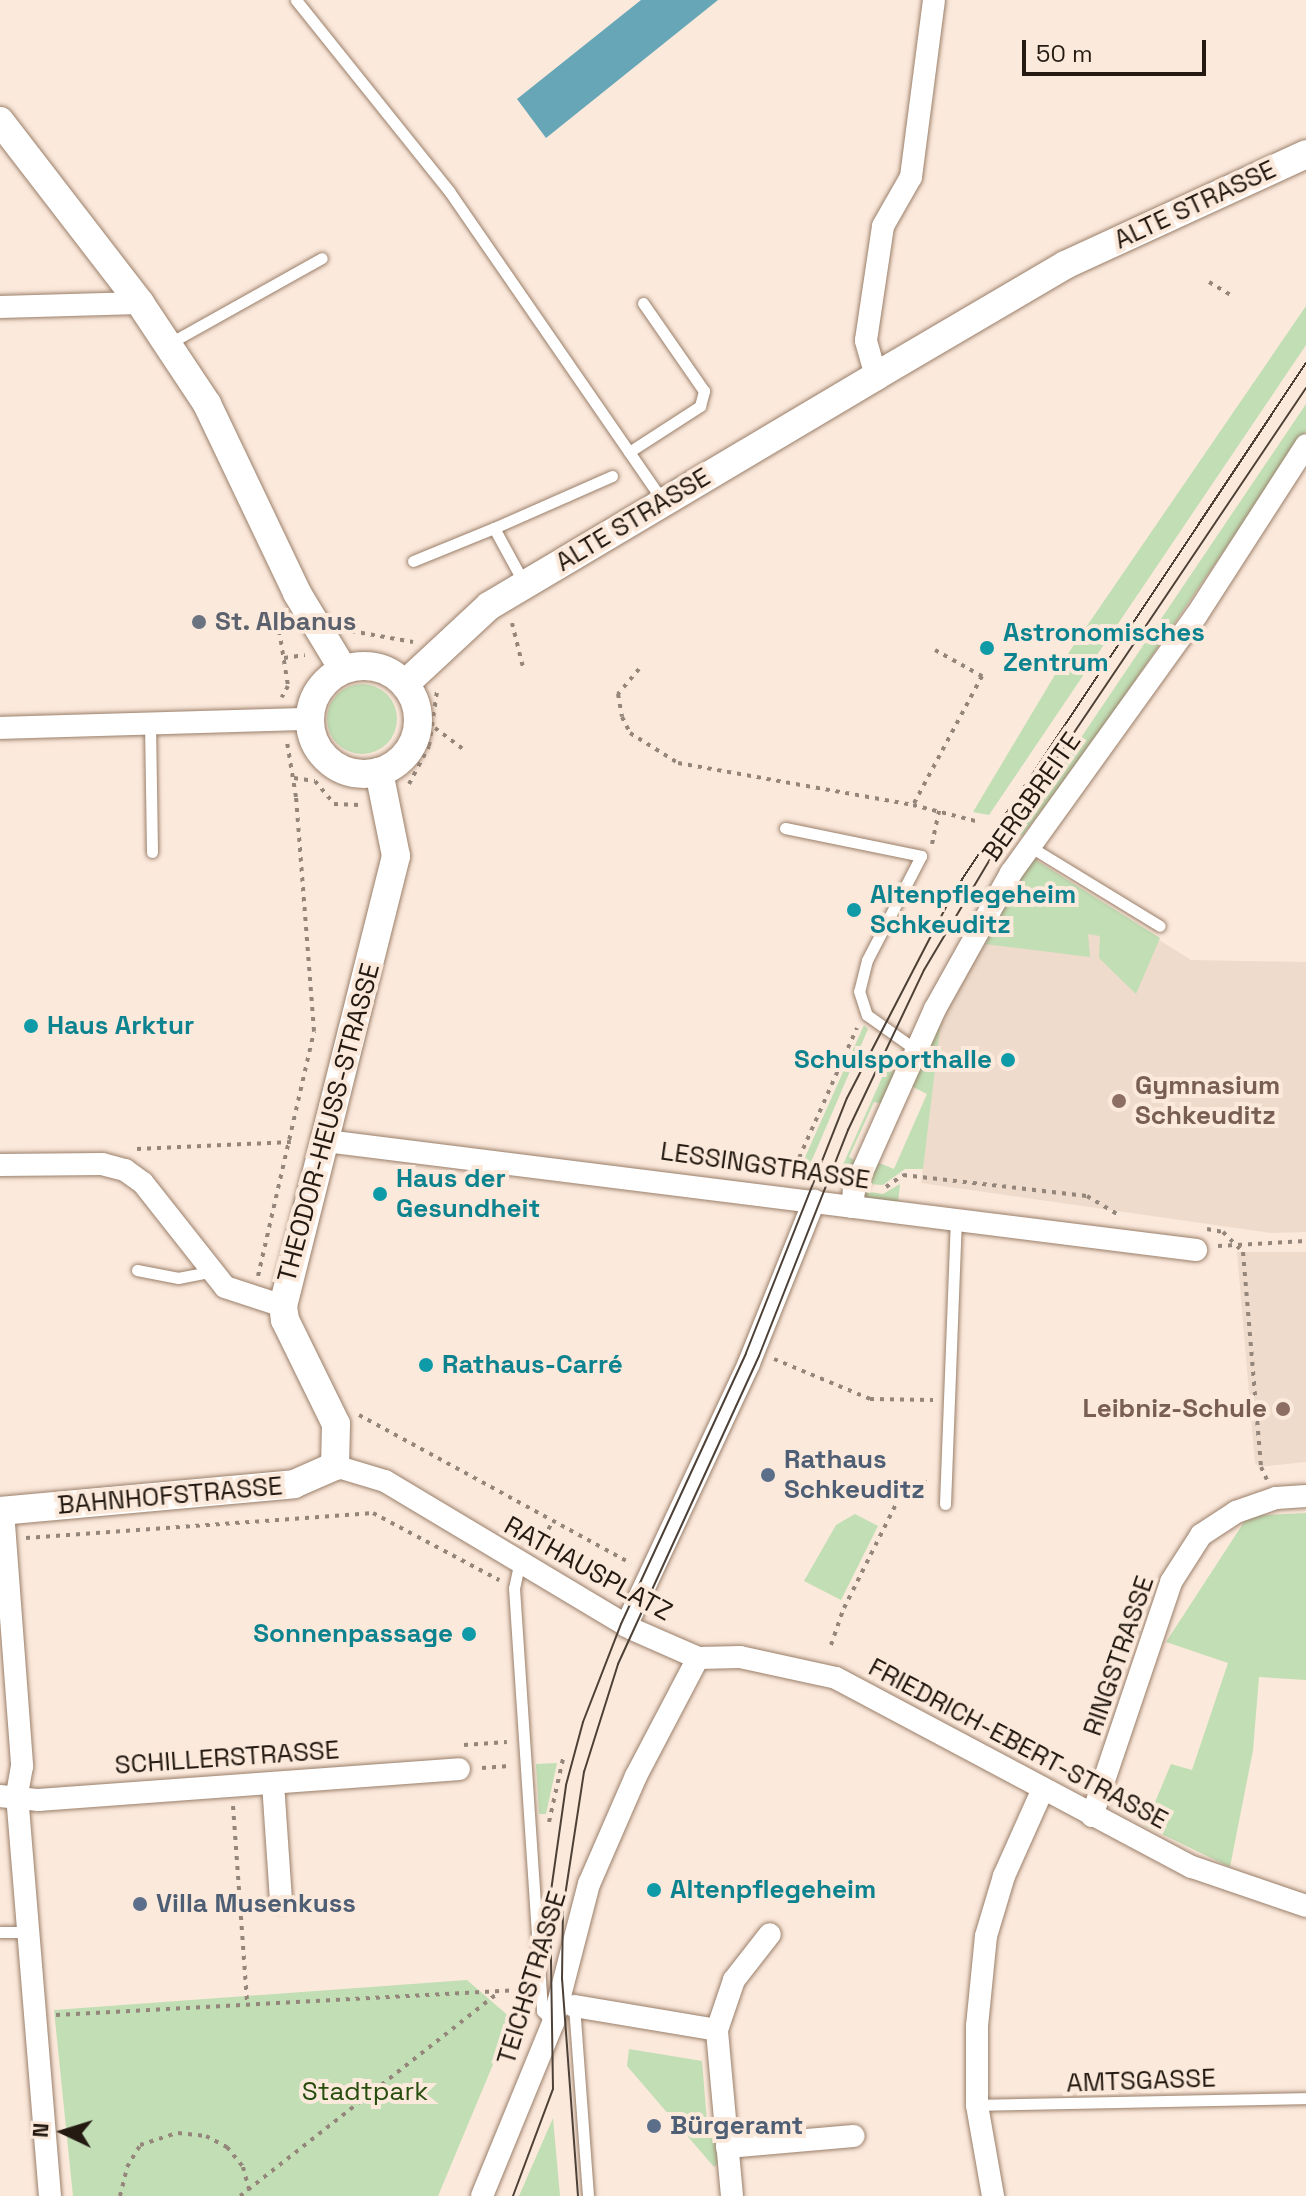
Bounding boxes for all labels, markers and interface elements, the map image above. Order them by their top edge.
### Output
scale bar [1026,24,1210,74]
text: 50 m [1036,38,1093,69]
street label: ALTE STRASSE [1109,154,1281,256]
street label: ALTE STRASSE [550,462,716,578]
place label: St. Albanus [215,606,357,638]
marker: St. Albanus [190,613,208,631]
place label: Astronomisches Zentrum [1003,617,1205,678]
marker: Astronomisches Zentrum [978,639,996,657]
street label: BERGBREITE [976,727,1088,867]
place label: Altenpflegeheim Schkeuditz [870,879,1076,940]
marker: Altenpflegeheim Schkeuditz [845,901,863,919]
street label: THEODOR-HEUSS-STRASSE [271,960,387,1286]
place label: Haus Arktur [47,1010,195,1042]
marker: Haus Arktur [22,1017,40,1035]
place label: Schulsporthalle [794,1044,992,1076]
marker: Schulsporthalle [999,1051,1017,1069]
place label: Gymnasium Schkeuditz [1135,1070,1280,1132]
marker: Gymnasium Schkeuditz [1110,1092,1128,1110]
street label: LESSINGSTRASSE [658,1136,872,1196]
place label: Haus der Gesundheit [396,1163,540,1224]
marker: Haus der Gesundheit [371,1185,389,1203]
place label: Rathaus-Carré [442,1349,623,1381]
marker: Rathaus-Carré [417,1356,435,1374]
place label: Leibniz-Schule [1083,1393,1267,1425]
marker: Leibniz-Schule [1274,1400,1292,1418]
place label: Rathaus Schkeuditz [784,1444,925,1506]
marker: Rathaus Schkeuditz [759,1466,777,1484]
street label: BAHNHOFSTRASSE [56,1471,284,1521]
street label: RATHAUSPLATZ [499,1510,677,1628]
street label: RINGSTRASSE [1077,1572,1161,1740]
place label: Sonnenpassage [253,1618,453,1650]
marker: Sonnenpassage [460,1625,478,1643]
street label: FRIEDRICH-EBERT-STRASSE [863,1652,1173,1836]
street label: SCHILLERSTRASSE [114,1735,340,1781]
place label: Altenpflegeheim [670,1874,876,1906]
marker: Altenpflegeheim [645,1881,663,1899]
place label: Villa Musenkuss [156,1888,356,1920]
street label: TEICHSTRASSE [491,1888,573,2068]
marker: Villa Musenkuss [131,1895,149,1913]
street label: AMTSGASSE [1066,2063,1216,2099]
park label: Stadtpark [302,2076,428,2108]
north arrow [24,2092,104,2172]
place label: Bürgeramt [670,2110,803,2142]
marker: Bürgeramt [645,2117,663,2135]
text: N [26,2122,55,2139]

